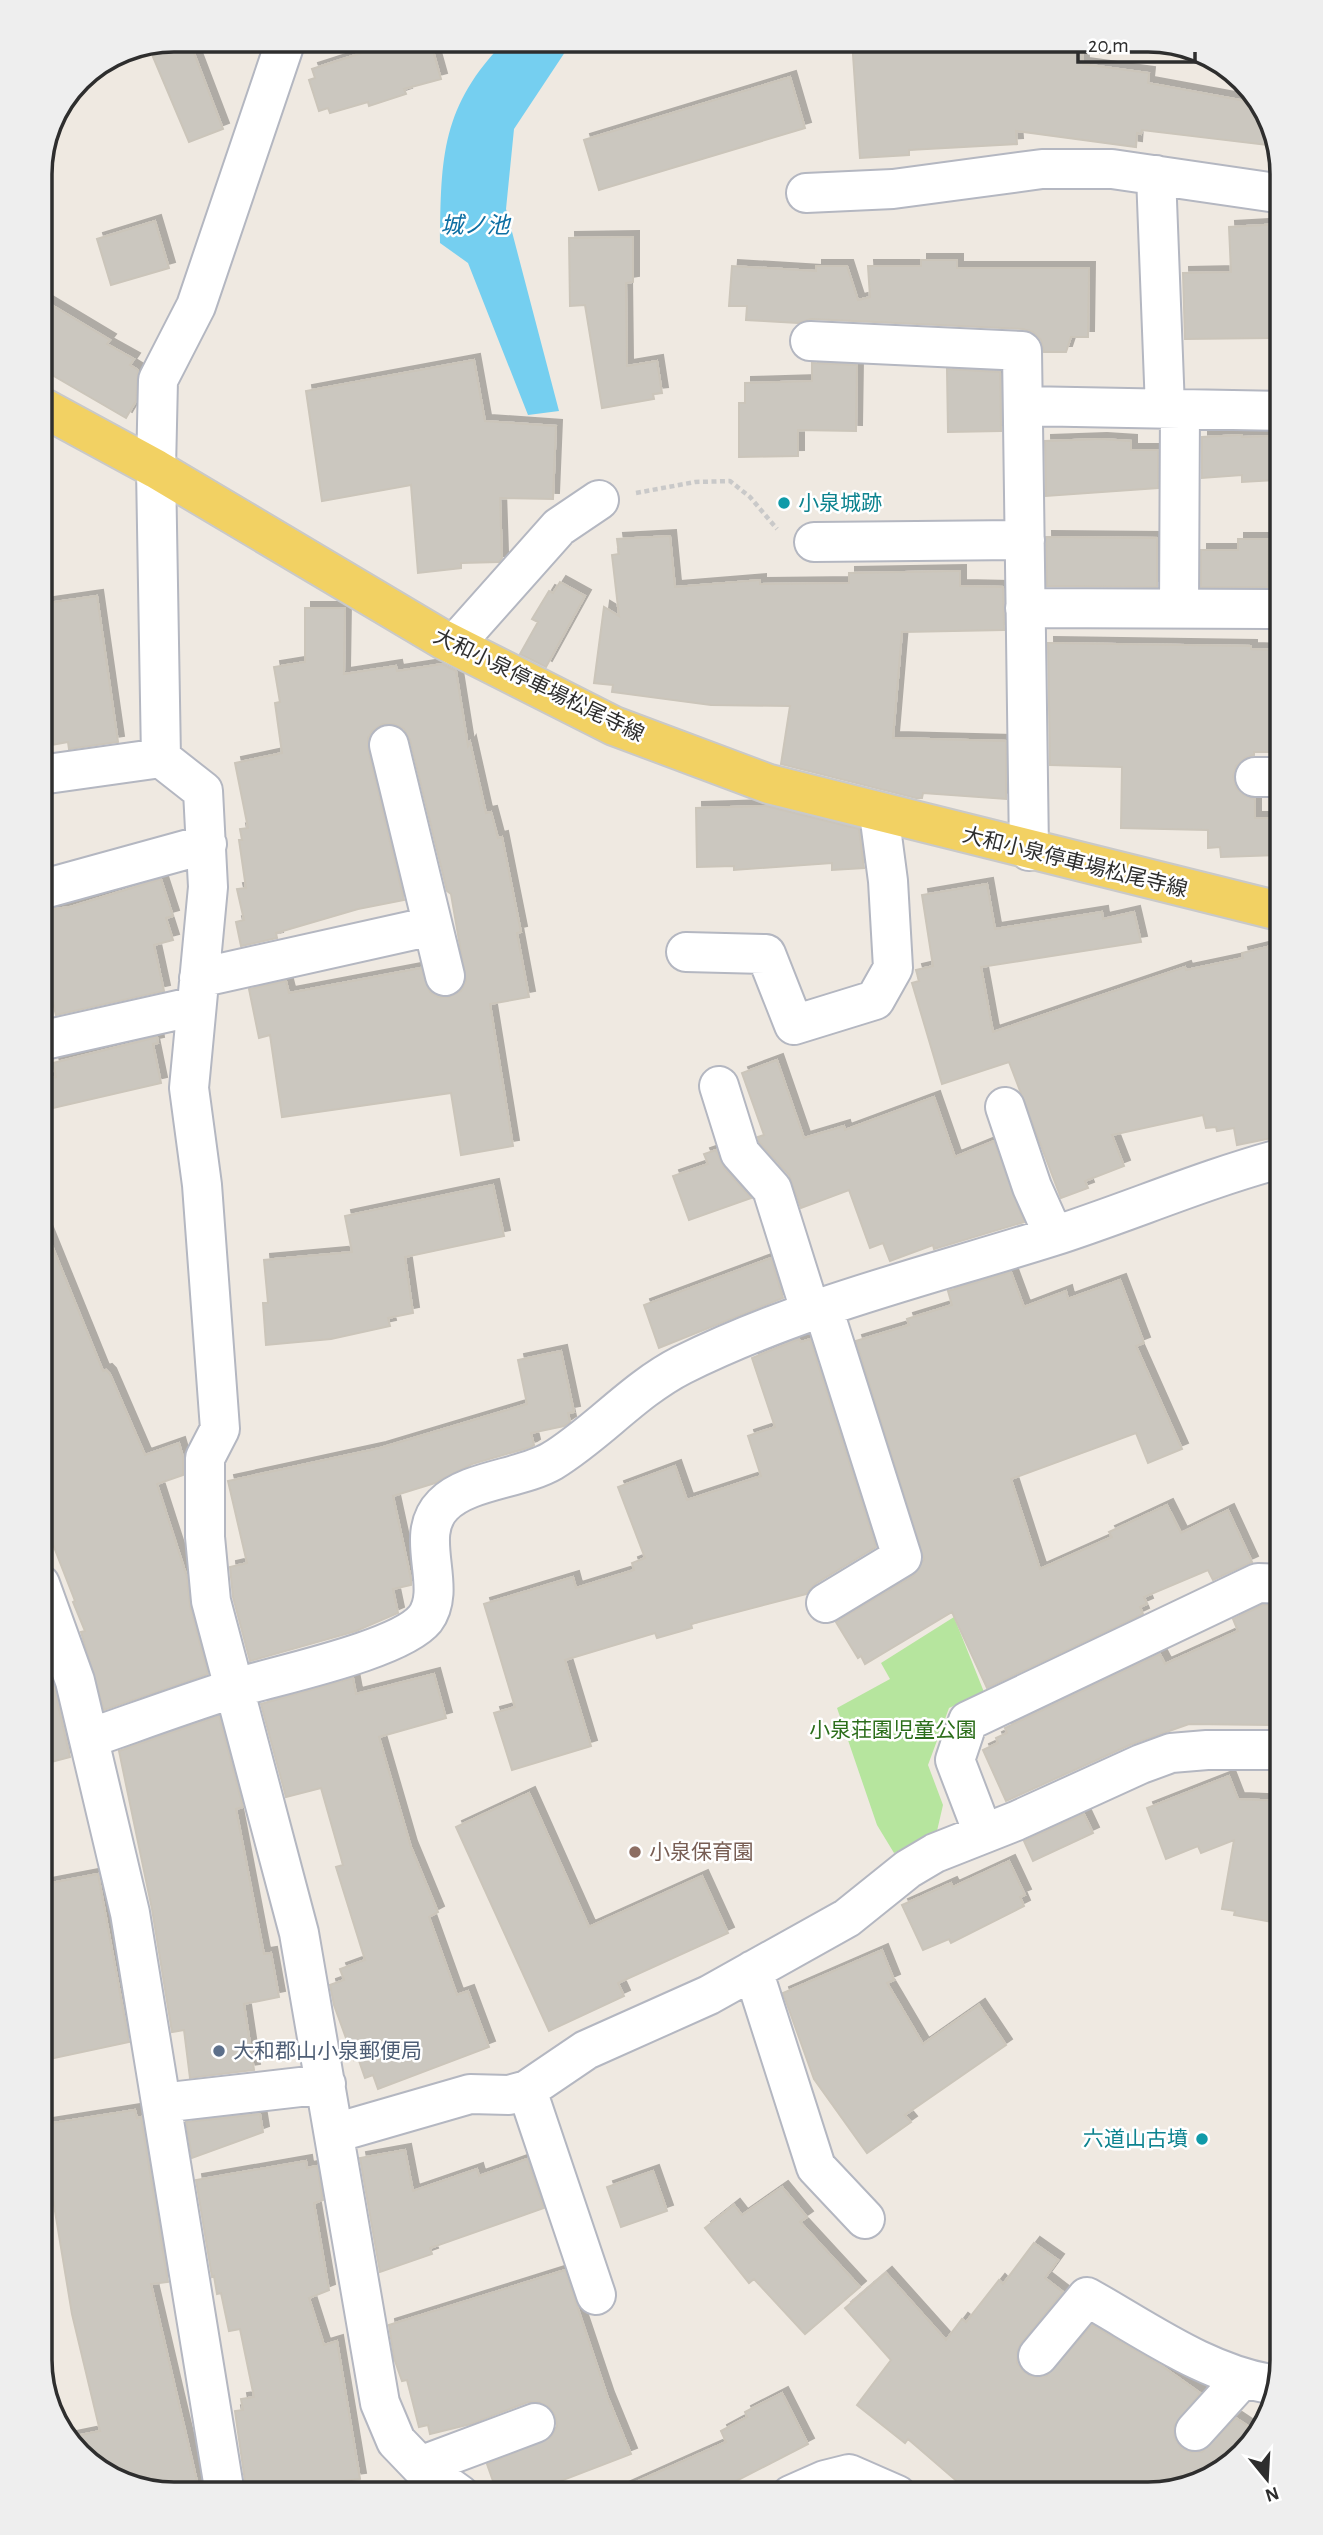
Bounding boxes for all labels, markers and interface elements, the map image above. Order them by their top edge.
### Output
scale bar [1078,21,1195,65]
text: 20 m [1088,35,1129,56]
water label: 城ノ池 [441,213,512,238]
place label: 小泉城跡 [798,492,882,514]
marker: 小泉城跡 [776,495,792,511]
street label: 大和小泉停車場松尾寺線 [430,624,648,746]
street label: 大和小泉停車場松尾寺線 [960,823,1190,901]
park label: 小泉荘園児童公園 [809,1719,977,1741]
place label: 小泉保育園 [649,1841,754,1863]
marker: 小泉保育園 [627,1844,643,1860]
place label: 大和郡山小泉郵便局 [233,2040,422,2062]
marker: 大和郡山小泉郵便局 [211,2043,227,2059]
place label: 六道山古墳 [1083,2128,1188,2150]
marker: 六道山古墳 [1194,2131,1210,2147]
north arrow [1232,2444,1302,2514]
text: N [1263,2483,1281,2505]

